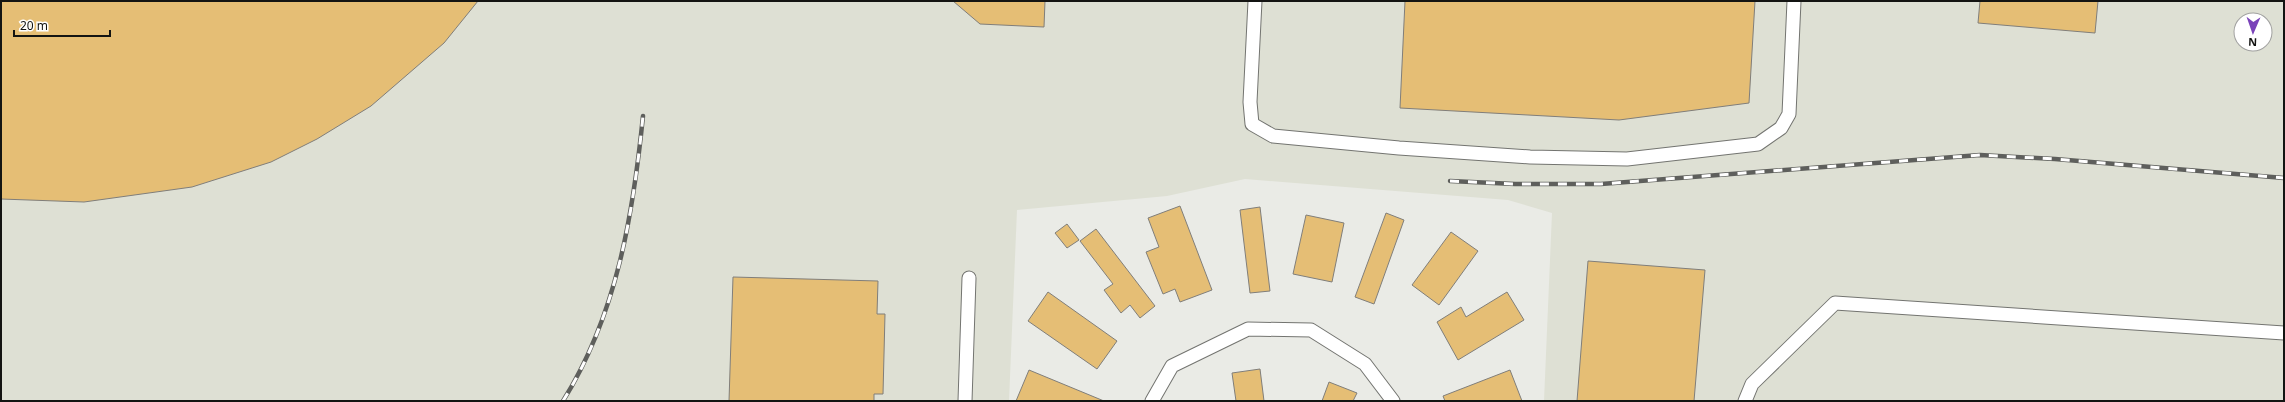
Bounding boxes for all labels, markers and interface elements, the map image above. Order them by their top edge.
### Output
scale bar [14,12,110,38]
north arrow [2233,12,2273,52]
text: 20 m [20,17,48,34]
text: N [2248,35,2257,50]

